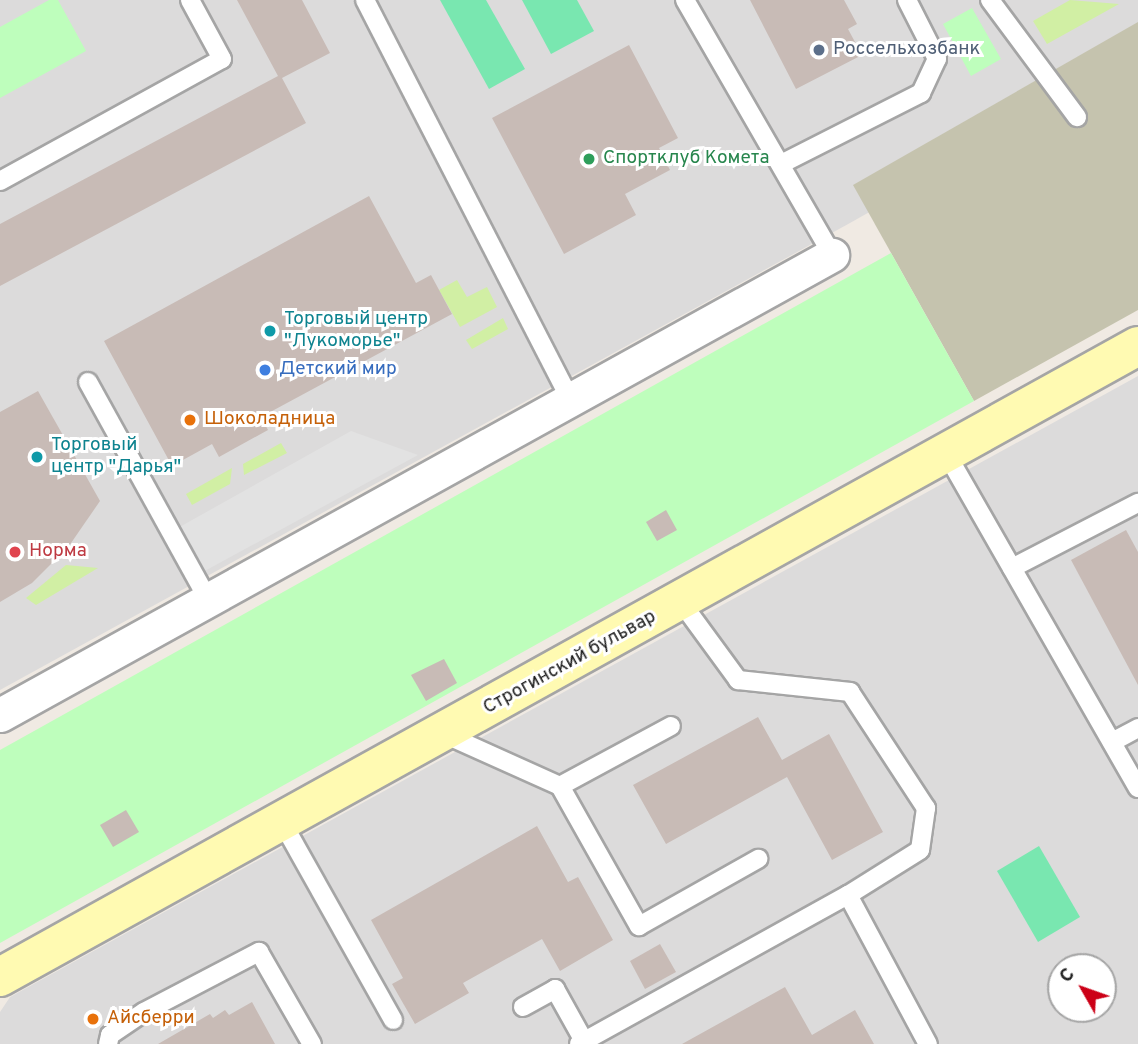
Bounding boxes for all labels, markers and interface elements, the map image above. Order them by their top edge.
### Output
place label: Россельхозбанк [833,39,980,61]
marker: Россельхозбанк [811,42,827,58]
place label: Спортклуб Комета [603,148,769,170]
marker: Спортклуб Комета [581,151,597,167]
place label: Торговый центр "Лукоморье" [284,309,428,353]
marker: Торговый центр "Лукоморье" [262,323,278,339]
place label: Детский мир [279,359,397,381]
marker: Детский мир [257,362,273,378]
place label: Шоколадница [204,409,335,431]
marker: Шоколадница [182,412,198,428]
place label: Торговый центр "Дарья" [51,435,181,479]
marker: Торговый центр "Дарья" [29,449,45,465]
place label: Норма [29,541,87,563]
marker: Норма [7,544,23,560]
street label: Строгинский бульвар [480,606,660,720]
north arrow [1047,953,1117,1023]
text: С [1054,963,1081,988]
place label: Айсберри [107,1008,195,1030]
marker: Айсберри [85,1011,101,1027]

